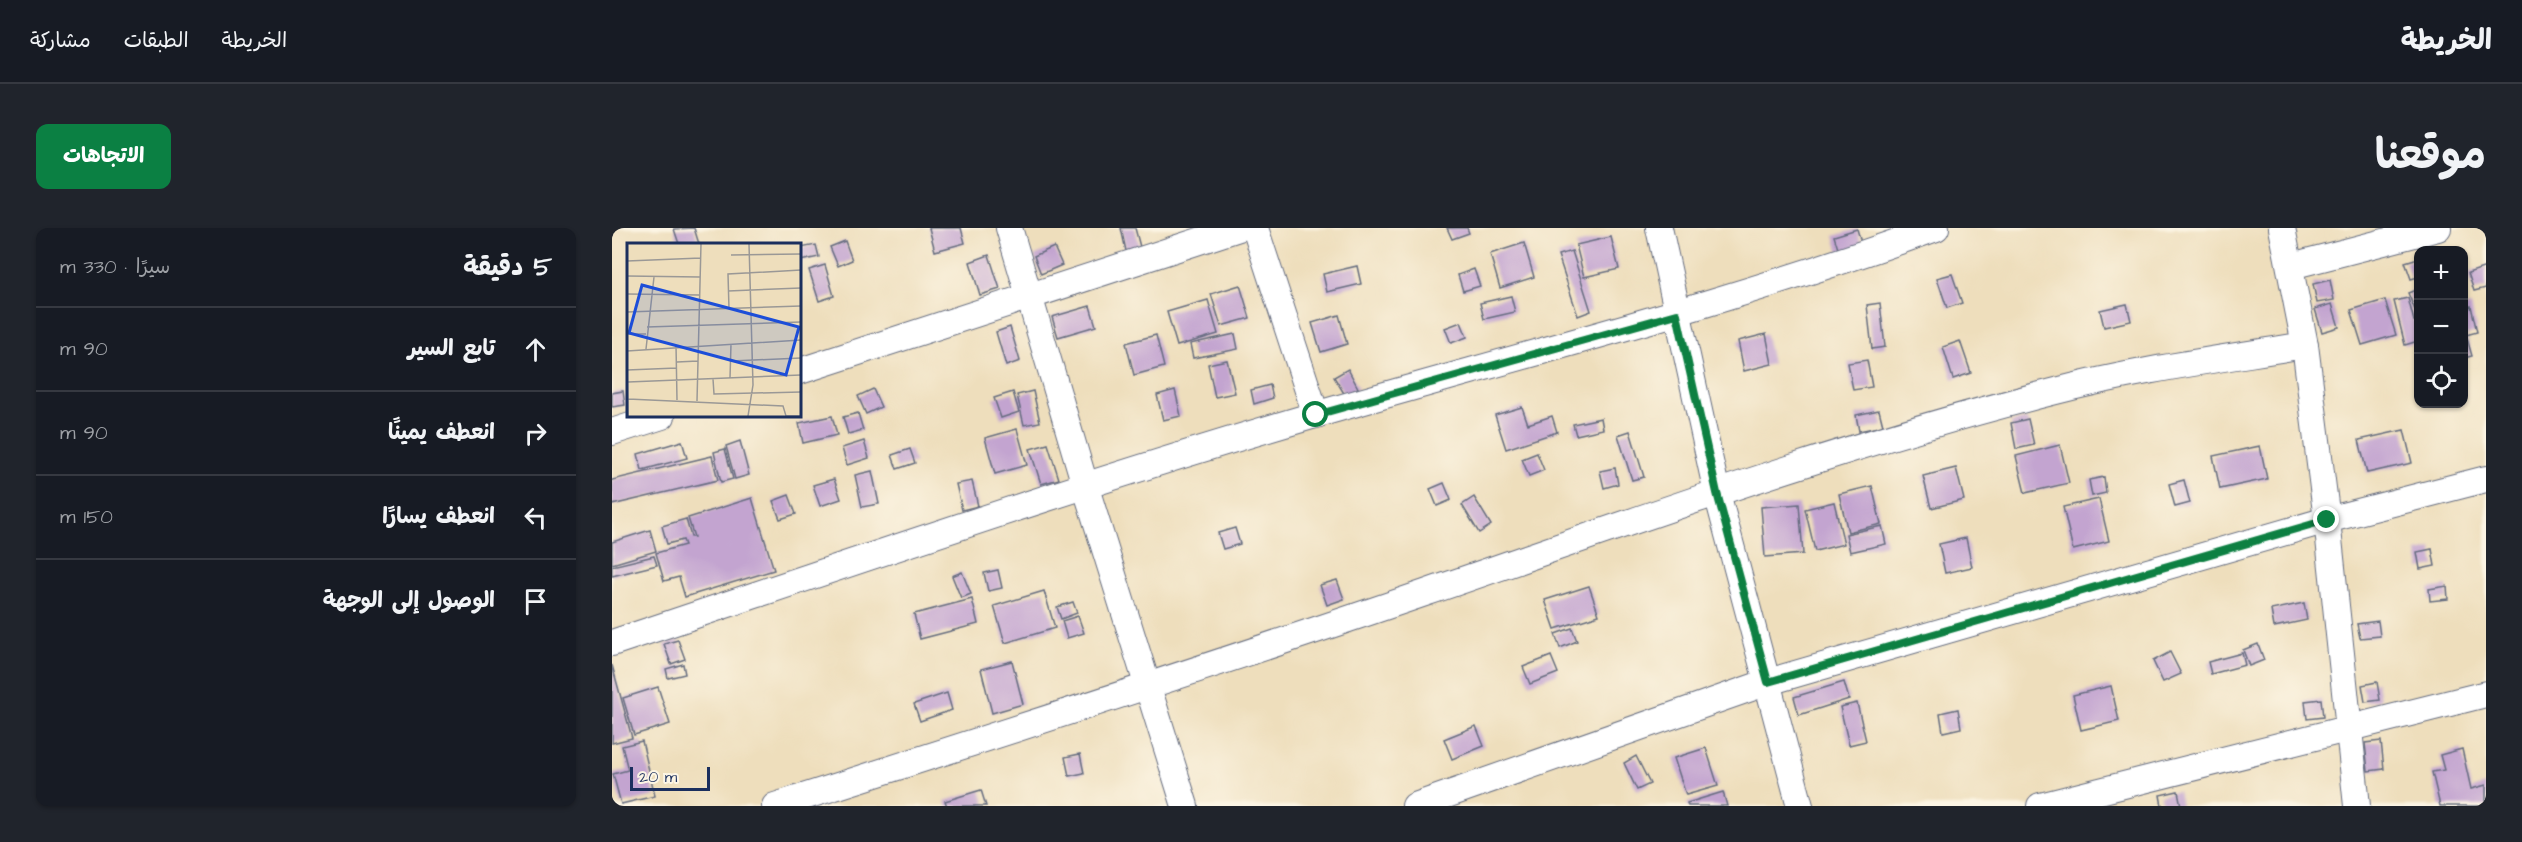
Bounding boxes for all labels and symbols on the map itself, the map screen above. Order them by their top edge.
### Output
inset map [627,243,801,417]
route start [1302,401,1328,427]
route end [2313,506,2339,532]
scale bar [630,764,710,792]

